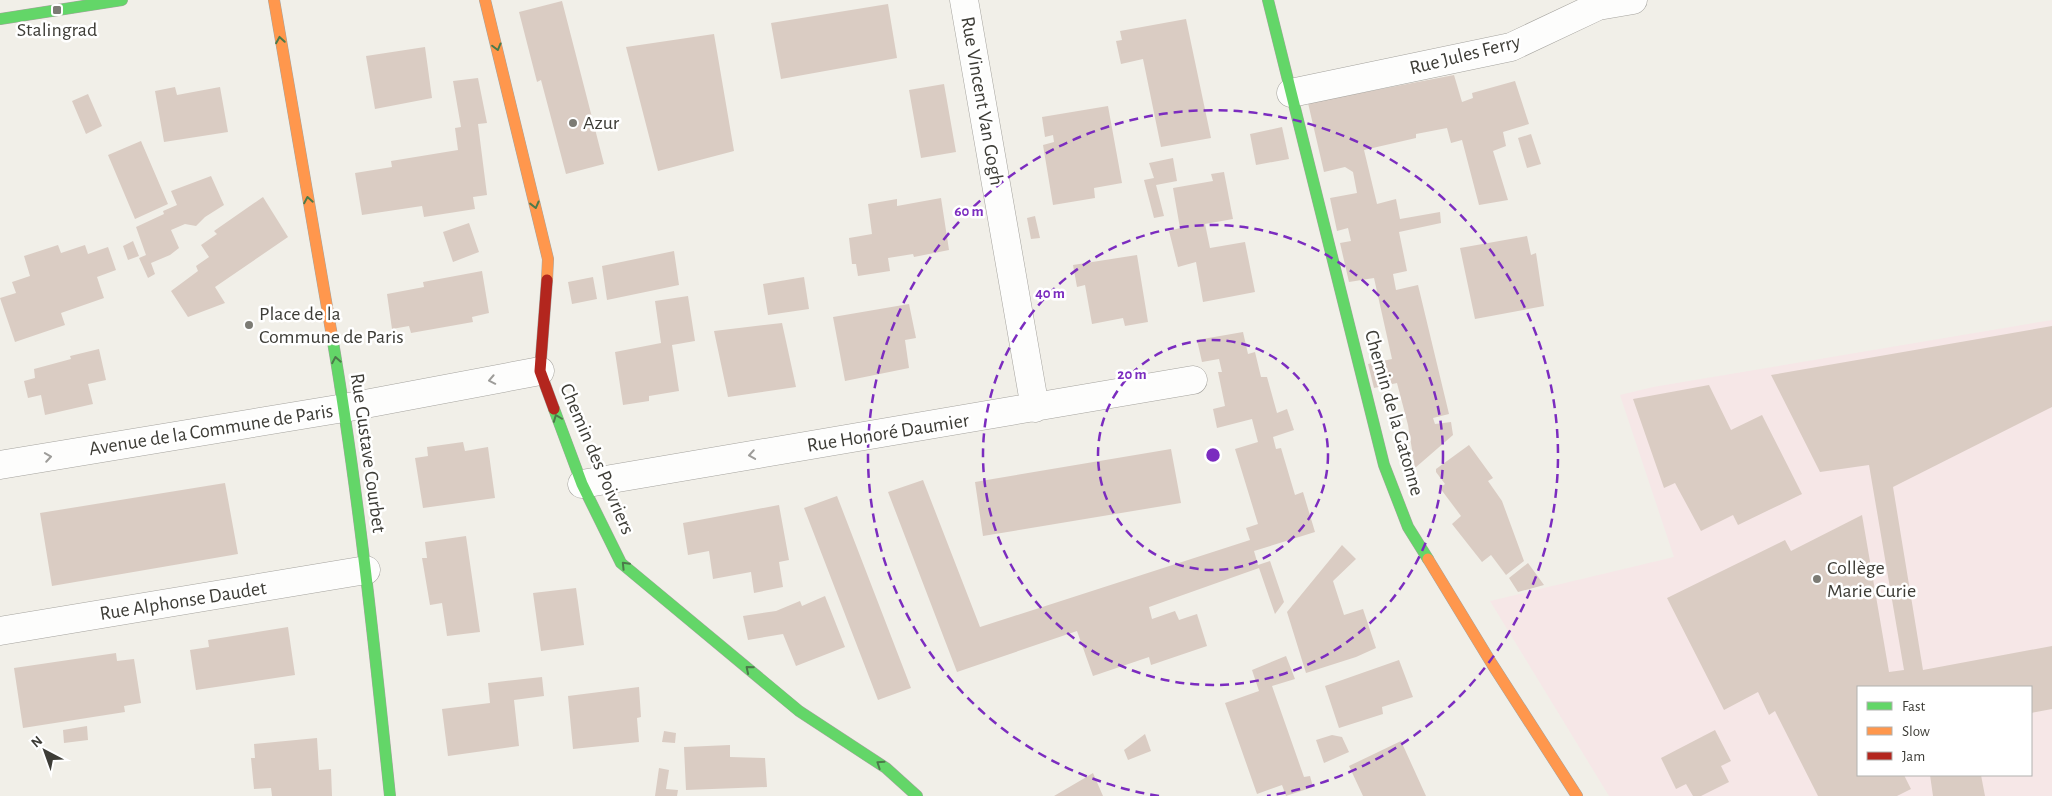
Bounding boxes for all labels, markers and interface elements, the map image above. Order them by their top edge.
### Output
marker: Stalingrad [51,4,63,16]
street label: Rue Vincent Van Gogh [957,15,1007,187]
place label: Stalingrad [17,20,97,40]
street label: Rue Jules Ferry [1408,31,1523,78]
one-way arrow [276,35,286,44]
one-way arrow [491,43,502,52]
place label: Azur [583,113,620,133]
marker: Azur [567,117,579,129]
one-way arrow [304,196,314,204]
one-way arrow [529,201,540,210]
text: 60 m [954,204,984,219]
text: 40 m [1035,286,1065,301]
place label: Place de la Commune de Paris [259,304,404,347]
marker: Place de la Commune de Paris [243,319,255,331]
street label: Chemin de la Gatonne [1361,328,1427,498]
one-way arrow [331,356,341,364]
text: 20 m [1117,367,1147,382]
street label: Rue Gustave Courbet [347,372,389,535]
one-way arrow [488,374,496,384]
street label: Chemin des Poivriers [556,381,638,537]
street label: Avenue de la Commune de Paris [88,401,334,459]
street label: Rue Honoré Daumier [805,410,971,456]
one-way arrow [553,414,563,422]
centre of rings [1204,446,1222,464]
one-way arrow [748,450,756,460]
one-way arrow [44,452,52,462]
place label: Collège Marie Curie [1827,558,1916,601]
one-way arrow [621,561,630,570]
marker: Collège Marie Curie [1811,573,1823,585]
street label: Rue Alphonse Daudet [98,578,268,624]
one-way arrow [746,666,755,675]
legend [1857,686,2032,776]
text: Fast [1902,699,1926,714]
text: Slow [1902,724,1930,739]
north arrow [20,726,70,776]
text: N [29,733,45,750]
text: Jam [1902,749,1925,764]
one-way arrow [876,761,886,770]

